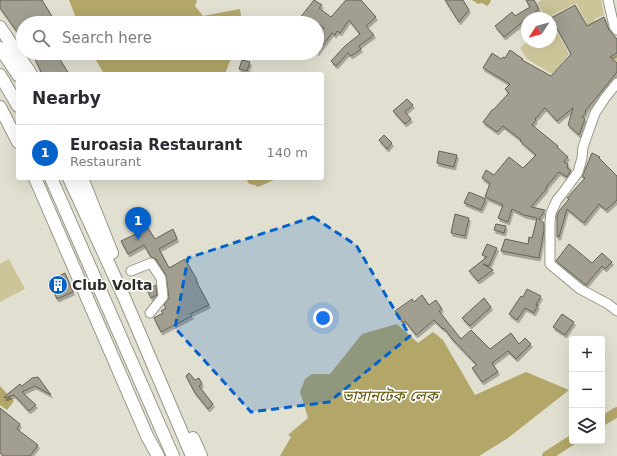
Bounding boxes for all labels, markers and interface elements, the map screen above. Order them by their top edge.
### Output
north arrow [521,12,557,48]
search box [16,16,324,60]
icon: search [30,27,52,49]
text: Search here [62,29,152,47]
text: Nearby [32,88,101,108]
text: Euroasia Restaurant [70,136,242,154]
text: 1 [40,145,50,160]
text: 140 m [266,145,308,160]
text: Restaurant [70,154,141,169]
pin: 1 [125,207,151,240]
building icon: Club Volta [47,274,69,296]
place label: Club Volta [72,277,153,293]
your location [313,308,333,328]
map controls [569,336,605,444]
button: + [569,336,605,372]
button: − [569,372,605,408]
water label: ভাসানটেক লেক [342,387,441,405]
button: layers [569,408,605,444]

